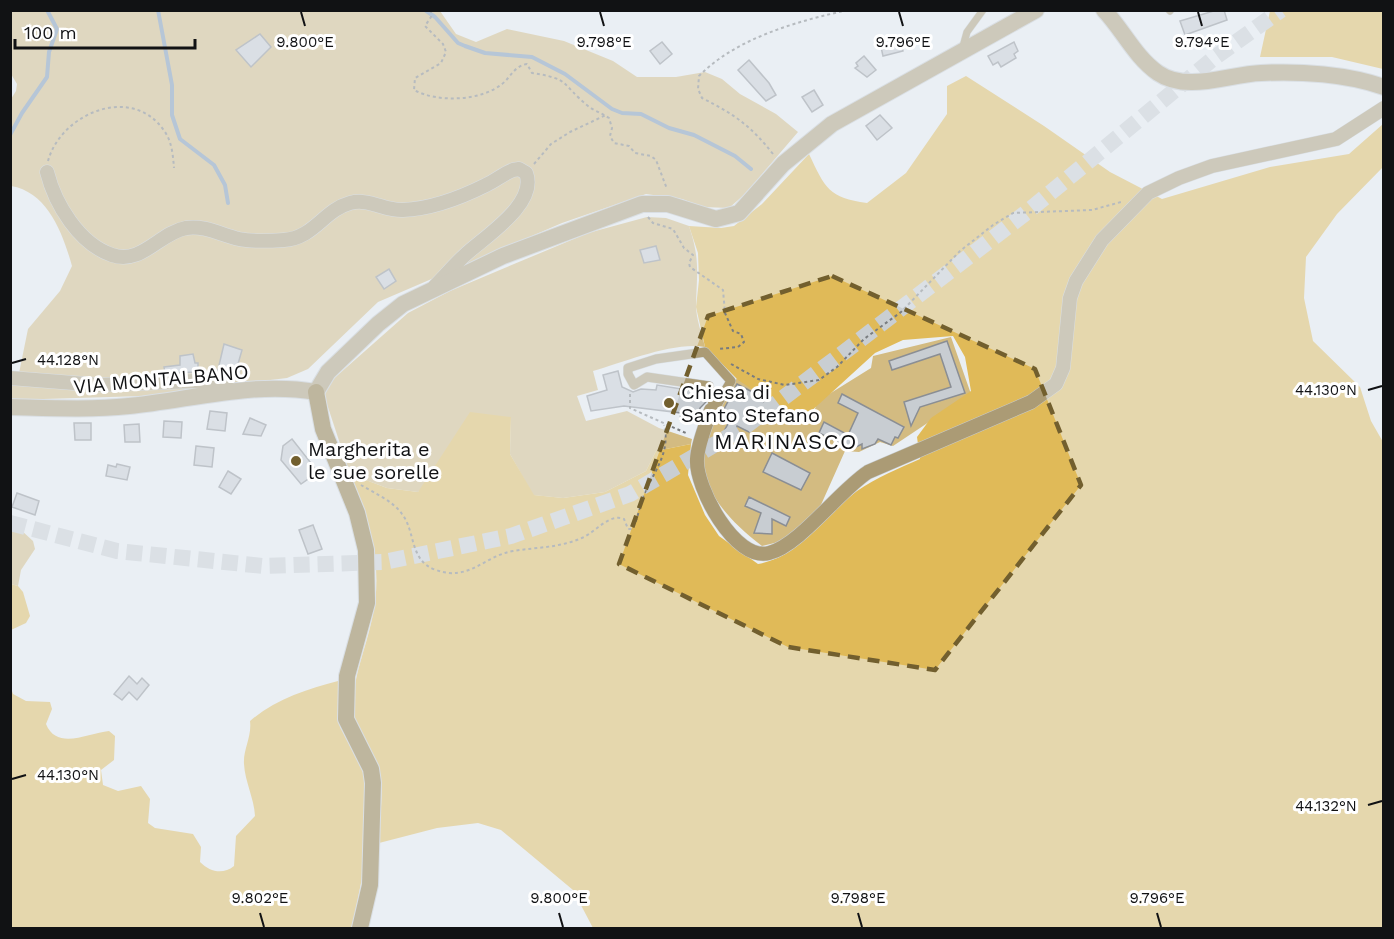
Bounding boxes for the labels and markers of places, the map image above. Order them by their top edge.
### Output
place label: Chiesa di Santo Stefano [681,380,820,427]
marker: Chiesa di Santo Stefano [662,396,676,410]
place label: Margherita e le sue sorelle [308,437,439,484]
marker: Margherita e le sue sorelle [289,454,303,468]

